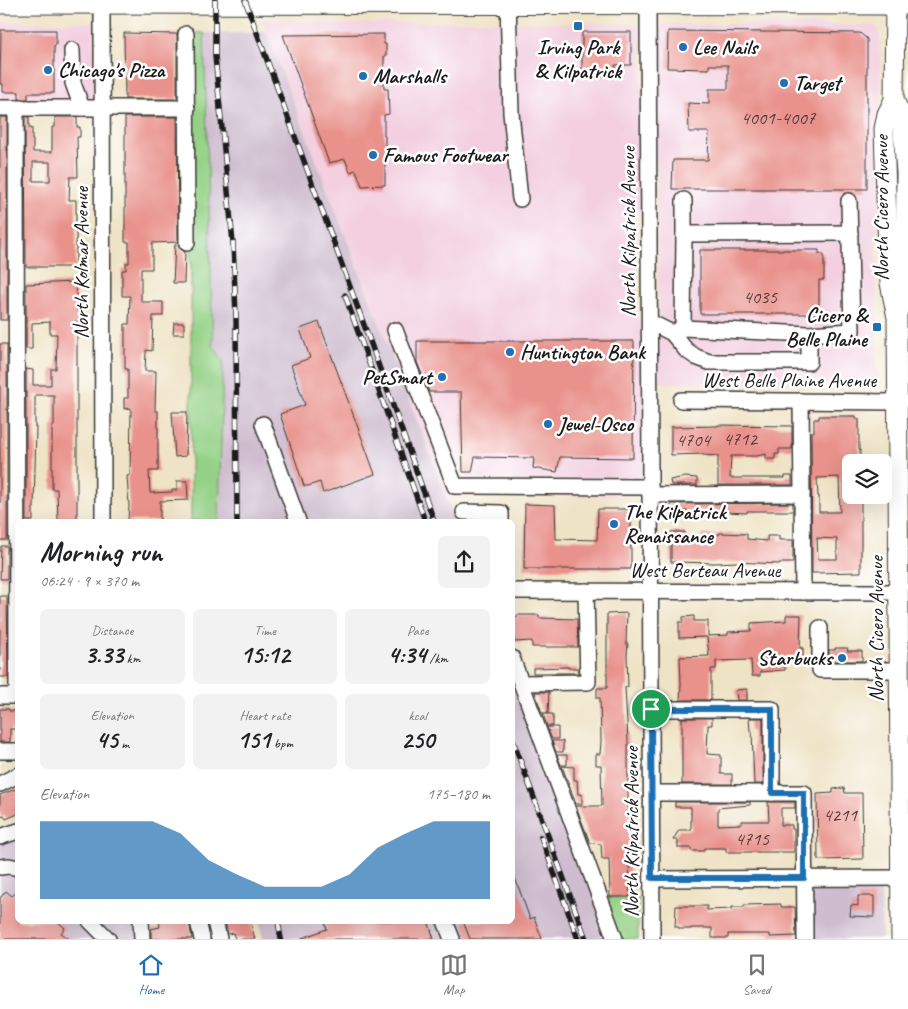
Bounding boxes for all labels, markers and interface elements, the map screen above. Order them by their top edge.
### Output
marker: Irving Park & Kilpatrick [572,20,584,32]
place label: Irving Park & Kilpatrick [535,34,623,84]
place label: Lee Nails [693,34,760,60]
marker: Lee Nails [677,41,689,53]
place label: Chicago's Pizza [58,57,166,83]
place label: Marshalls [373,63,448,89]
marker: Chicago's Pizza [42,64,54,76]
marker: Marshalls [357,70,369,82]
place label: Target [794,70,843,96]
marker: Target [778,77,790,89]
house number: 4001-4007 [741,106,817,130]
street label: North Cicero Avenue [868,133,894,281]
place label: Famous Footwear [383,142,510,168]
street label: North Kilpatrick Avenue [615,145,641,317]
marker: Famous Footwear [367,149,379,161]
street label: North Kolmar Avenue [68,186,94,339]
house number: 4035 [743,285,779,309]
place label: Cicero & Belle Plaine [786,302,870,352]
marker: Cicero & Belle Plaine [871,321,883,333]
place label: Huntington Bank [520,339,647,365]
marker: Huntington Bank [504,346,516,358]
place label: PetSmart [362,364,434,390]
street label: West Belle Plaine Avenue [702,367,877,393]
marker: PetSmart [436,371,448,383]
place label: Jewel-Osco [556,411,635,437]
marker: Jewel-Osco [542,418,554,430]
house number: 4712 [723,427,759,451]
house number: 4704 [676,428,713,452]
map controls [842,454,892,504]
button: layers [842,454,892,504]
place label: The Kilpatrick Renaissance [624,499,728,549]
marker: The Kilpatrick Renaissance [608,518,620,530]
text: Morning run [40,534,162,569]
button: share [438,536,490,588]
street label: North Cicero Avenue [863,554,889,702]
street label: West Berteau Avenue [630,557,782,583]
text: 06:24 · 9 × 370 m [40,571,139,591]
text: Distance [91,622,133,639]
text: Time [254,622,276,639]
text: Pace [407,622,428,639]
text: 3.33 [84,639,123,671]
text: 15:12 [240,639,290,671]
text: 4:34 [387,639,426,671]
place label: Starbucks [757,645,835,671]
text: km [123,650,140,667]
text: /km [426,650,448,667]
marker: Starbucks [836,652,848,664]
pin [630,688,672,730]
icon: arrive [637,695,665,723]
text: Elevation [91,707,134,724]
text: Heart rate [239,707,291,724]
text: kcal [408,707,427,724]
text: 45 [96,724,118,756]
text: 151 [237,724,270,756]
text: 250 [401,724,434,756]
text: m [118,735,129,752]
text: bpm [270,735,293,752]
street label: North Kilpatrick Avenue [618,745,644,917]
text: Elevation [40,784,89,804]
text: 175–180 m [427,784,490,804]
house number: 4211 [823,803,859,827]
house number: 4715 [735,827,771,851]
tab: Home [137,951,165,998]
tab: Map [440,951,468,998]
tab: Saved [743,951,771,998]

